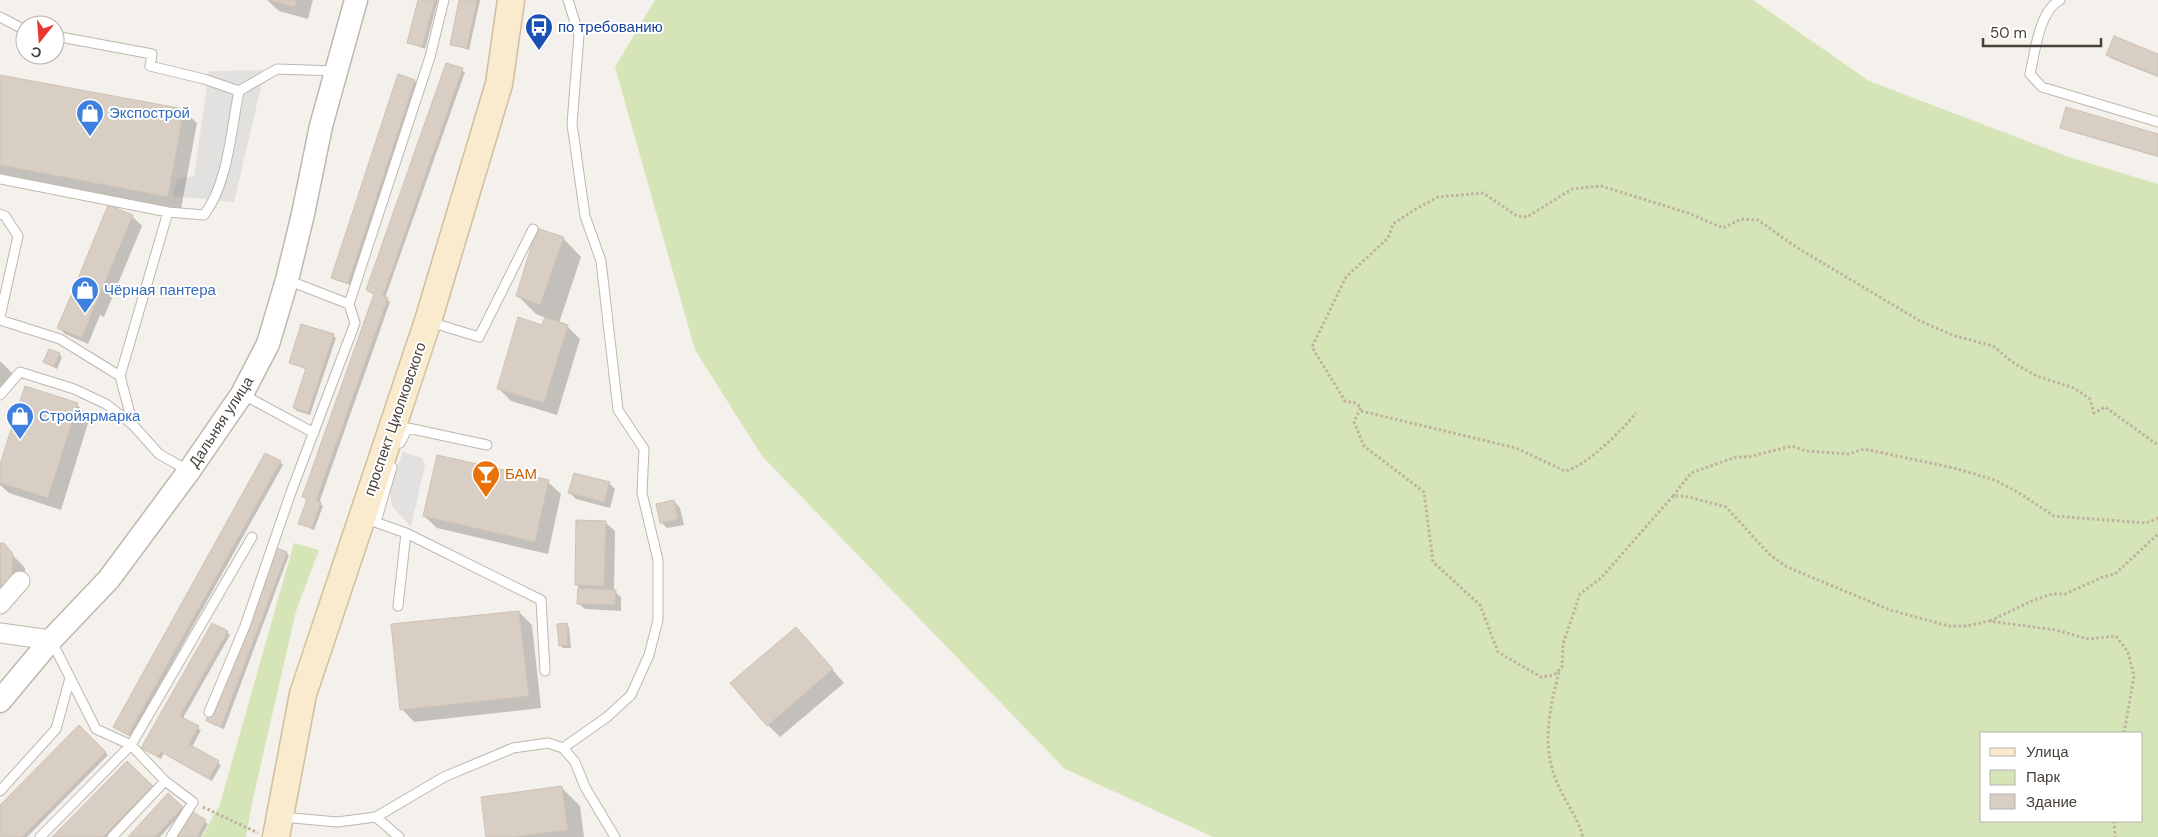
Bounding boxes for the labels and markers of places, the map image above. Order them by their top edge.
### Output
bus stop icon: по требованию [524,12,554,51]
place label: по требованию [558,17,663,37]
shop icon: Экспострой [75,98,105,137]
place label: Экспострой [109,103,190,123]
shop icon: Чёрная пантера [70,275,100,314]
place label: Чёрная пантера [104,280,217,300]
shop icon: Стройярмарка [5,401,35,440]
place label: Стройярмарка [39,406,141,426]
bar icon: БАМ [471,459,501,498]
place label: БАМ [505,464,537,484]

